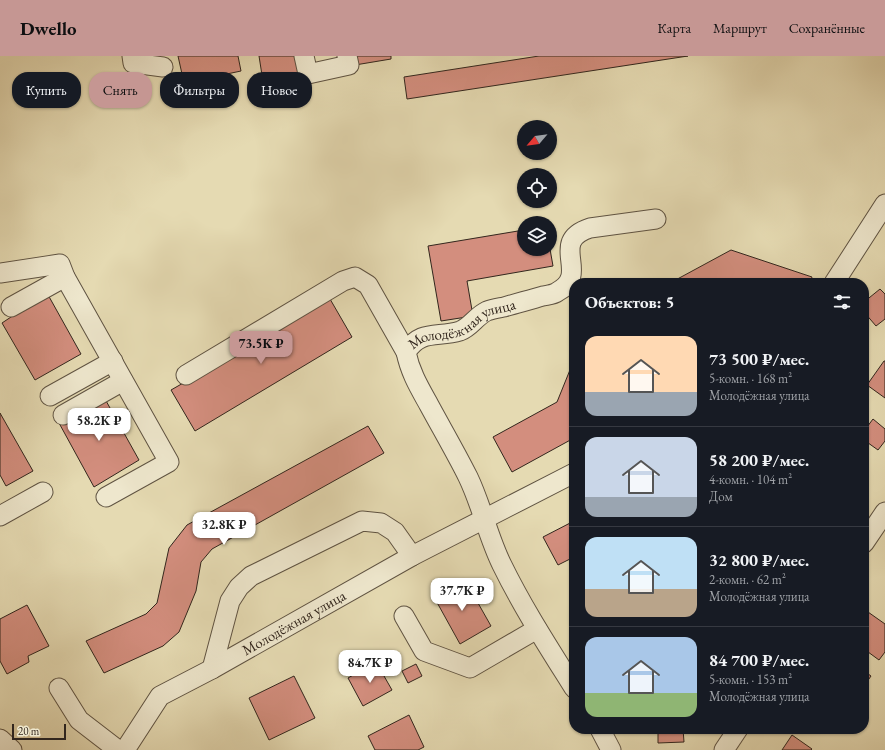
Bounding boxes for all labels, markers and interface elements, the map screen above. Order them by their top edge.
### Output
text: Dwello [20,16,77,41]
text: Карта [658,19,691,37]
text: Маршрут [713,19,767,37]
text: Сохранённые [789,19,865,37]
chip: Купить [12,72,81,108]
chip: Снять [89,72,152,108]
chip: Фильтры [160,72,239,108]
chip: Новое [247,72,312,108]
north arrow [517,120,557,160]
map controls [517,120,557,256]
button: locate [517,168,557,208]
button: layers [517,216,557,256]
text: Объектов: 5 [585,291,675,313]
icon: filters [831,291,853,313]
street label: Молодёжная улица [404,294,518,353]
pin: 73.5K ₽ [224,331,298,365]
text: 73.5K ₽ [239,335,283,352]
text: 73 500 ₽/мес. [709,348,809,370]
icon: home [617,352,665,400]
text: 5-комн. · 168 m² [709,370,792,387]
text: Молодёжная улица [709,387,810,404]
pin: 58.2K ₽ [62,408,136,442]
text: 58.2K ₽ [77,412,121,429]
text: 58 200 ₽/мес. [709,449,809,471]
icon: home [617,453,665,501]
text: 4-комн. · 104 m² [709,471,792,488]
text: Дом [709,488,733,505]
pin: 32.8K ₽ [187,512,261,546]
text: 32.8K ₽ [202,516,246,533]
text: 32 800 ₽/мес. [709,549,809,571]
icon: home [617,553,665,601]
text: 2-комн. · 62 m² [709,571,786,588]
pin: 37.7K ₽ [425,578,499,612]
text: 37.7K ₽ [440,582,484,599]
street label: Молодёжная улица [238,585,349,659]
text: Молодёжная улица [709,588,810,605]
text: 84 700 ₽/мес. [709,649,809,671]
pin: 84.7K ₽ [333,650,407,684]
icon: home [617,653,665,701]
text: 84.7K ₽ [348,654,392,671]
text: 5-комн. · 153 m² [709,671,792,688]
text: Молодёжная улица [709,688,810,705]
scale bar [12,722,66,741]
text: 20 m [18,724,39,738]

